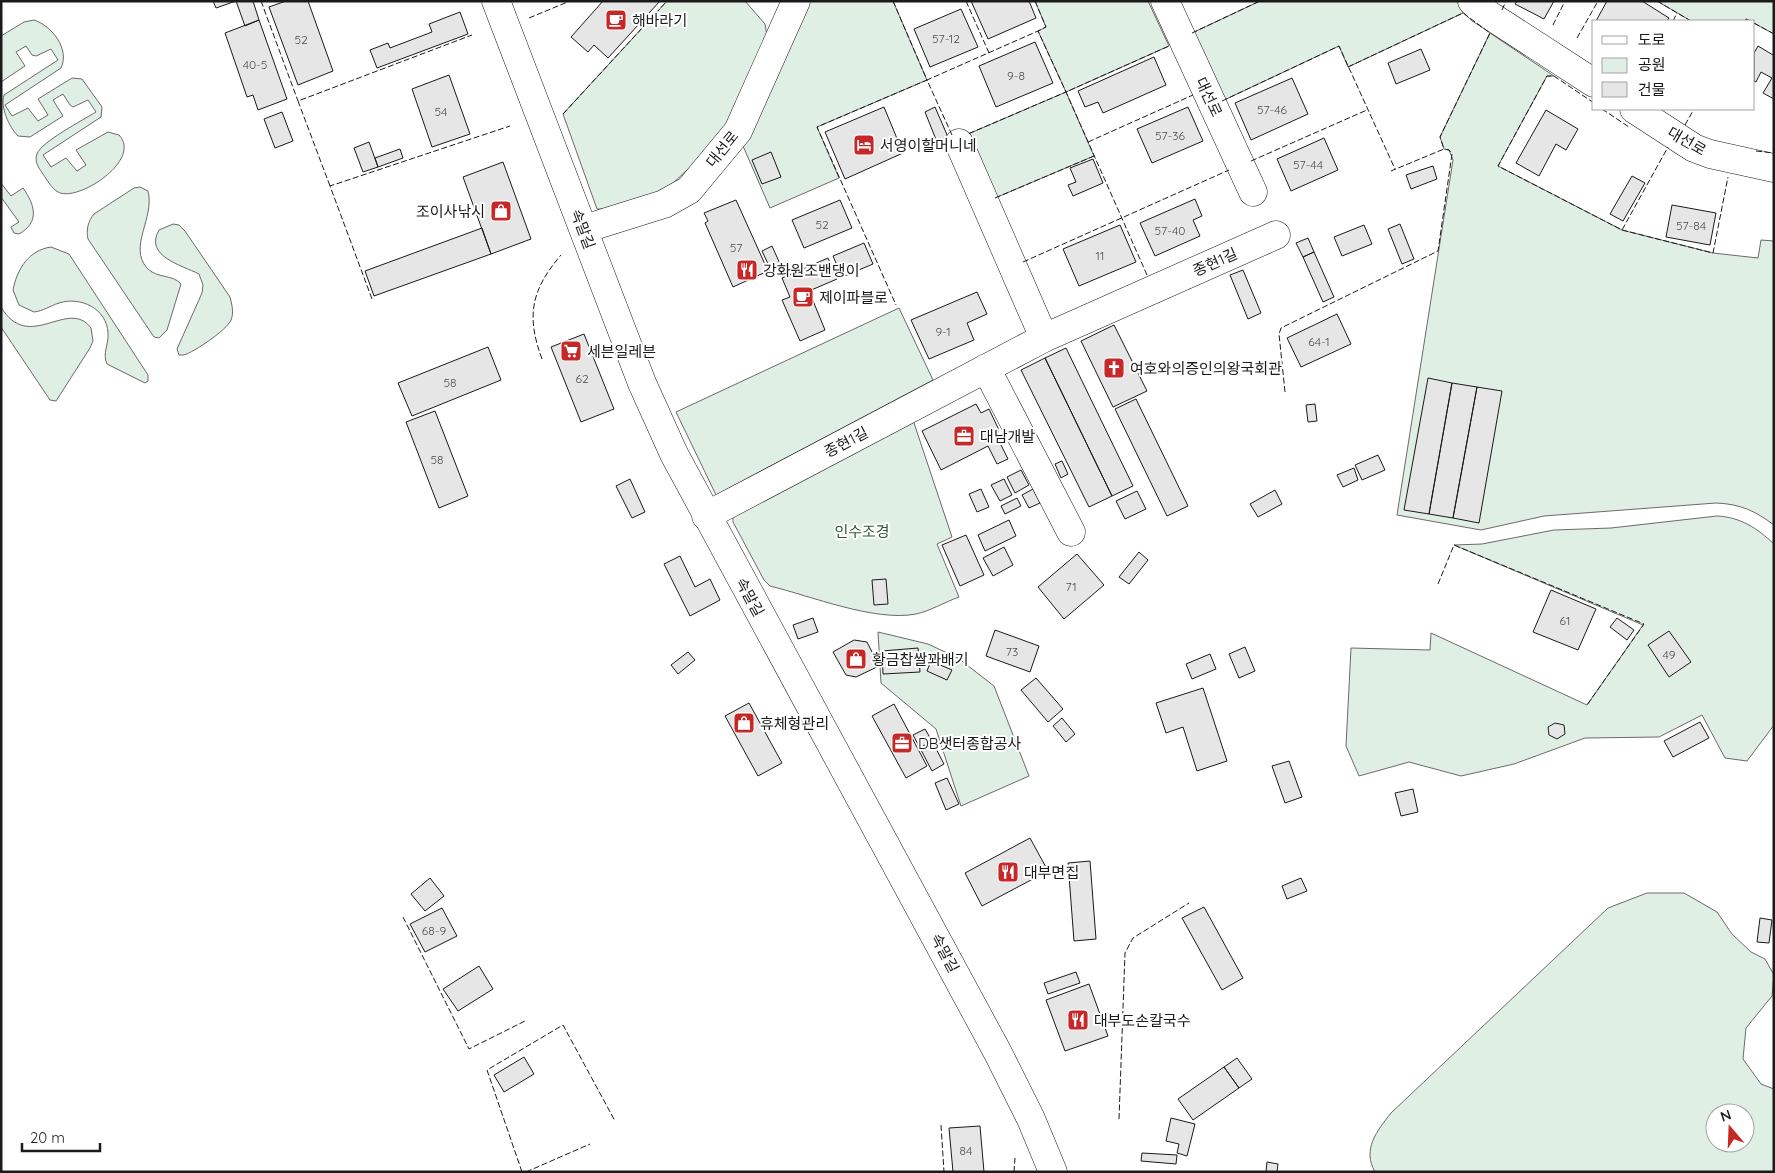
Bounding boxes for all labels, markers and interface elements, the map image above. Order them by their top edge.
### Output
cafe icon: 해바라기 [604,8,628,32]
place label: 해바라기 [632,11,687,30]
legend [1592,20,1755,110]
text: 도로 [1638,30,1666,49]
house number: 57-12 [932,31,960,46]
house number: 52 [294,32,308,47]
text: 공원 [1638,55,1666,74]
house number: 40-5 [243,57,267,72]
house number: 9-8 [1007,68,1025,83]
street label: 대선로 [1192,74,1226,120]
text: 건물 [1638,80,1666,99]
house number: 57-46 [1257,102,1288,117]
house number: 54 [435,104,447,119]
street label: 대선로 [1664,122,1710,160]
street label: 대선로 [702,127,742,171]
house number: 57-36 [1155,128,1186,143]
hotel icon: 서영이할머니네 [852,133,876,157]
place label: 서영이할머니네 [880,136,977,155]
house number: 57-44 [1293,157,1323,172]
shop icon: 조이사낚시 [489,199,513,223]
place label: 조이사낚시 [416,202,485,221]
street label: 속말길 [567,206,599,252]
house number: 52 [815,217,829,232]
house number: 57-84 [1676,218,1706,233]
house number: 57-40 [1155,223,1185,238]
house number: 57 [730,240,742,255]
street label: 종현1길 [1190,244,1240,280]
house number: 11 [1096,248,1104,263]
restaurant icon: 강화원조밴댕이 [735,258,759,282]
place label: 강화원조밴댕이 [763,261,860,280]
cafe icon: 제이파블로 [791,285,815,309]
place label: 제이파블로 [819,288,888,307]
house number: 9-1 [935,324,951,339]
house number: 64-1 [1308,334,1330,349]
supermarket icon: 세븐일레븐 [559,339,583,363]
place label: 세븐일레븐 [587,342,656,361]
church icon: 여호와의증인의왕국회관 [1102,356,1126,380]
place label: 여호와의증인의왕국회관 [1130,359,1282,378]
house number: 62 [575,371,589,386]
house number: 58 [443,375,457,390]
street label: 종현1길 [821,423,871,461]
office icon: 대남개발 [952,424,976,448]
place label: 대남개발 [980,427,1035,446]
house number: 58 [430,452,444,467]
park label: 인수조경 [834,522,890,541]
street label: 속말길 [732,574,768,620]
house number: 71 [1065,579,1077,594]
house number: 61 [1560,613,1570,628]
house number: 73 [1006,644,1018,659]
shop icon: 황금찹쌀꽈배기 [844,647,868,671]
house number: 49 [1663,647,1676,662]
place label: 황금찹쌀꽈배기 [872,650,969,669]
shop icon: 휴체형관리 [732,711,756,735]
place label: 휴체형관리 [760,714,829,733]
office icon: DB샛터종합공사 [890,731,914,755]
place label: DB샛터종합공사 [918,734,1022,753]
restaurant icon: 대부면집 [996,860,1020,884]
place label: 대부면집 [1024,863,1079,882]
house number: 68-9 [422,923,446,938]
street label: 속말길 [927,930,963,976]
restaurant icon: 대부도손칼국수 [1066,1008,1090,1032]
place label: 대부도손칼국수 [1094,1011,1191,1030]
north arrow [1705,1103,1755,1153]
text: N [1718,1106,1734,1126]
scale bar [22,1120,100,1152]
text: 20 m [30,1128,65,1147]
house number: 84 [960,1143,972,1158]

